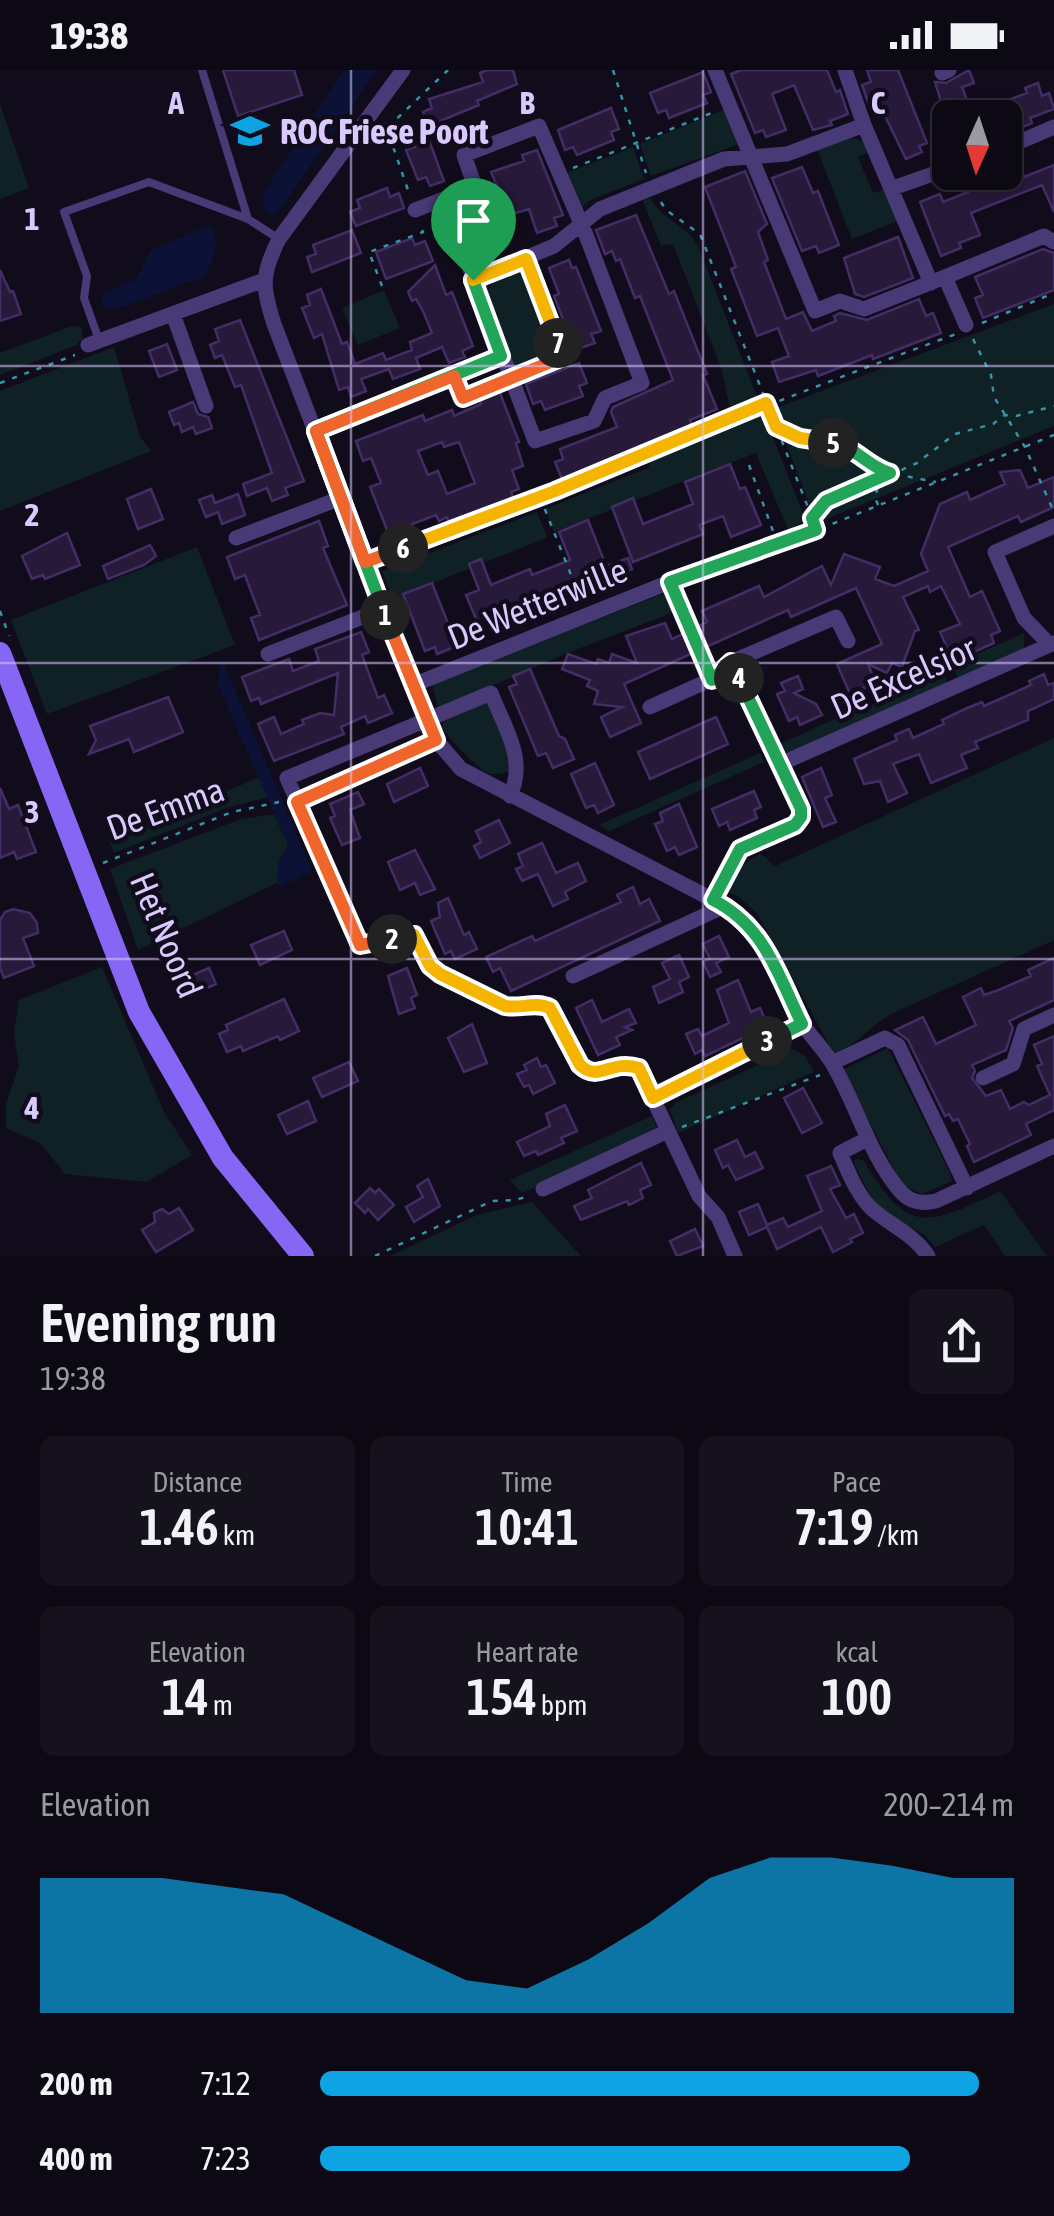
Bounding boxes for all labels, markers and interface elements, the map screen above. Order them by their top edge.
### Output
text: 19:38 [50,14,128,57]
text: A [167,84,184,121]
text: B [519,84,535,121]
text: C [871,84,886,121]
north arrow [932,100,1022,190]
map controls [932,100,1022,190]
school or university icon: ROC Friese Poort [229,110,271,152]
place label: ROC Friese Poort [280,111,489,151]
pin [431,178,516,281]
icon: arrive [446,193,501,248]
text: 1 [24,200,40,237]
pin: 7 [533,318,583,368]
text: 7 [551,327,565,359]
pin: 5 [808,418,858,468]
text: 5 [826,427,840,459]
text: 2 [24,496,40,533]
pin: 6 [378,523,428,573]
text: 6 [396,532,410,564]
street label: De Wetterwille [442,549,632,657]
pin: 1 [360,590,410,640]
text: 1 [378,599,392,631]
street label: De Excelsior [824,627,982,727]
pin: 4 [714,653,764,703]
text: 4 [732,662,746,694]
street label: De Emma [101,768,229,848]
text: 3 [24,793,40,830]
street label: Het Noord [123,867,211,1003]
pin: 2 [367,914,417,964]
text: 2 [385,923,399,955]
pin: 3 [742,1016,792,1066]
text: 3 [760,1025,774,1057]
text: 4 [23,1089,40,1126]
button: share [909,1289,1014,1394]
text: Evening run [40,1291,277,1354]
text: 19:38 [40,1360,106,1397]
text: Distance [152,1466,242,1498]
text: Time [501,1466,553,1498]
text: Pace [832,1466,881,1498]
text: 1.46 [139,1498,219,1556]
text: 10:41 [475,1498,579,1556]
text: 7:19 [794,1498,873,1556]
text: km [219,1519,255,1551]
text: /km [873,1519,919,1551]
text: Elevation [149,1636,246,1668]
text: Heart rate [475,1636,579,1668]
text: kcal [835,1636,878,1668]
text: 14 [162,1668,209,1726]
text: 154 [466,1668,537,1726]
text: 100 [821,1668,892,1726]
text: m [209,1689,233,1721]
text: bpm [537,1689,588,1721]
text: Elevation [40,1786,151,1823]
text: 200–214 m [884,1786,1014,1823]
text: 200 m [40,2065,113,2102]
text: 7:12 [200,2065,251,2102]
text: 400 m [40,2140,113,2177]
text: 7:23 [200,2140,251,2177]

